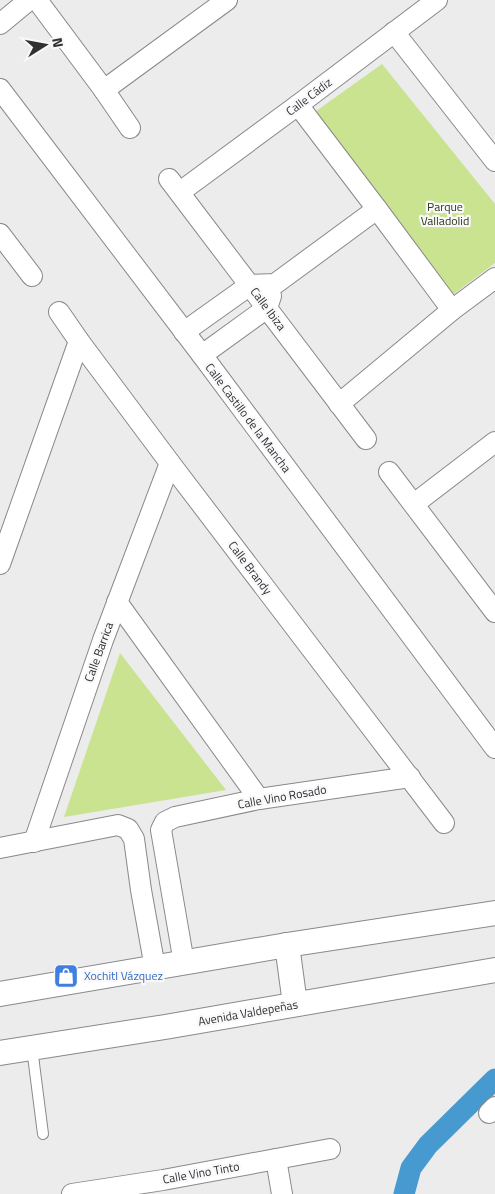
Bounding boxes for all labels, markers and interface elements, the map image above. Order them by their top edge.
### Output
north arrow [20,20,70,70]
text: N [47,36,69,49]
street label: Calle Cádiz [282,73,336,120]
park label: Parque Valladolid [421,197,469,230]
street label: Calle Ibiza [246,283,291,334]
street label: Calle Castillo de la Mancha [201,359,296,477]
street label: Calle Brandy [224,537,277,599]
street label: Calle Barrica [79,619,118,684]
street label: Calle Vino Rosado [236,779,328,814]
shop icon: Xochitl Vázquez [53,963,79,989]
place label: Xochitl Vázquez [84,966,163,985]
street label: Avenida Valdepeñas [197,994,300,1031]
street label: Calle Vino Tinto [161,1156,241,1189]

